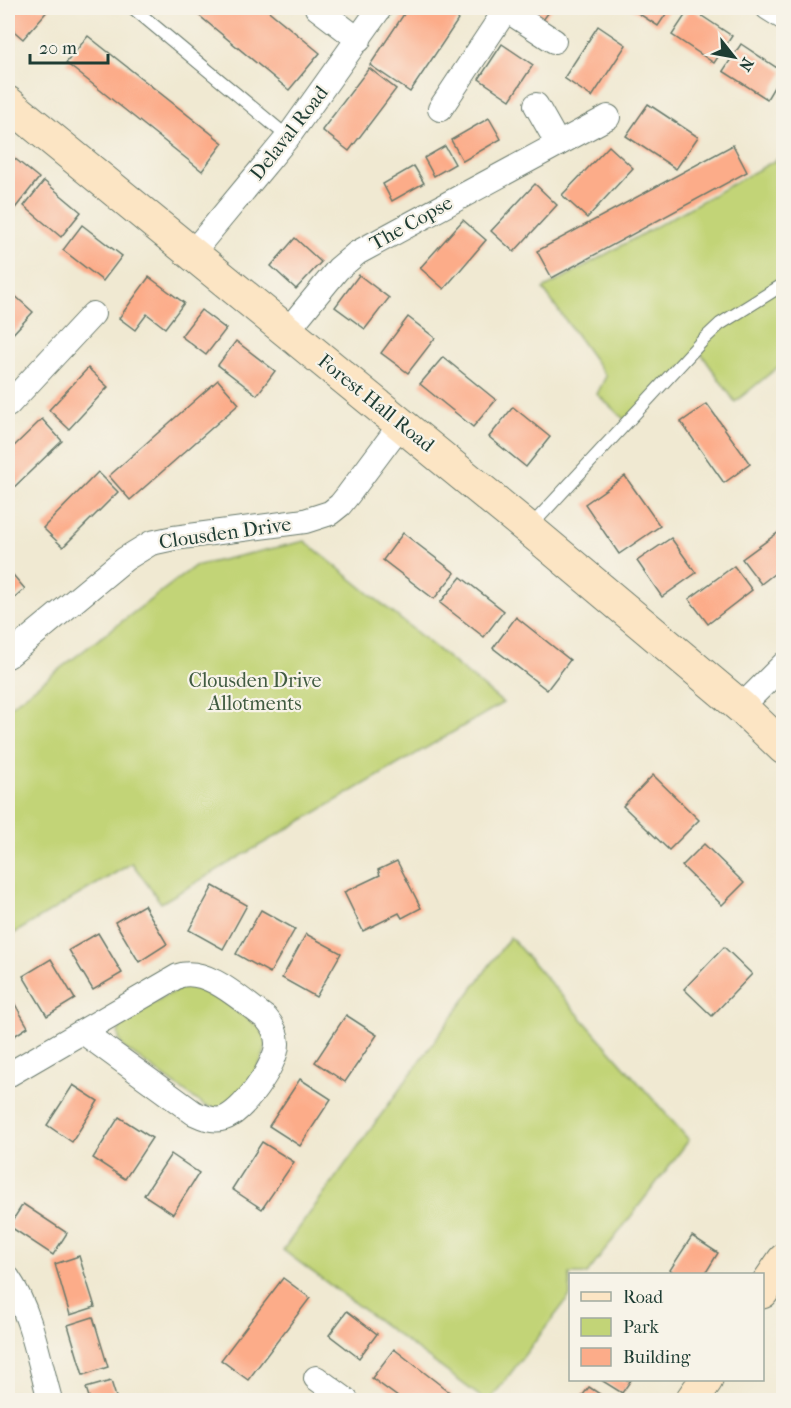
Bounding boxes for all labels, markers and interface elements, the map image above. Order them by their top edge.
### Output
scale bar [30,27,108,65]
north arrow [704,27,764,87]
text: 20 m [39,38,77,59]
text: N [735,54,758,75]
street label: Delaval Road [245,81,333,185]
street label: The Copse [366,191,456,255]
street label: Forest Hall Road [313,349,440,458]
street label: Clousden Drive [158,512,293,554]
park label: Clousden Drive Allotments [188,669,322,715]
legend [569,1273,764,1381]
text: Road [623,1287,663,1308]
text: Park [623,1317,660,1338]
text: Building [623,1347,691,1368]

